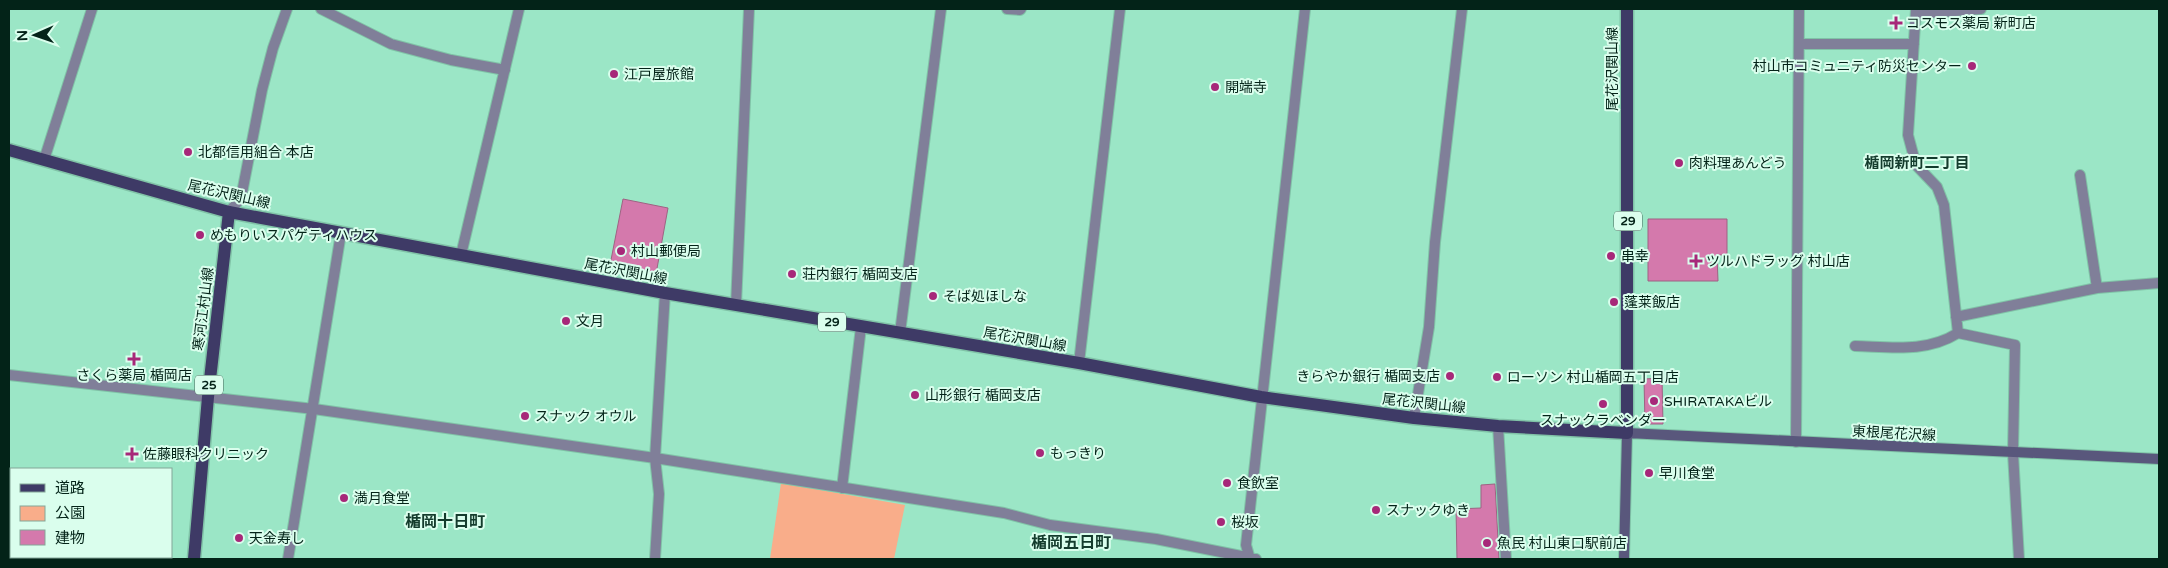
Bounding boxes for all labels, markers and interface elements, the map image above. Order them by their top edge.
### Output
north arrow [10,10,60,60]
place label: コスモス薬局 新町店 [1906,15,2036,32]
marker: コスモス薬局 新町店 [1890,17,1902,29]
street label: 尾花沢関山線 [1604,27,1621,111]
text: N [14,30,31,41]
place label: 村山市コミュニティ防災センター [1753,58,1962,75]
marker: 村山市コミュニティ防災センター [1966,60,1978,72]
place label: 江戸屋旅館 [624,66,694,83]
marker: 江戸屋旅館 [608,68,620,80]
place label: 開端寺 [1225,79,1267,96]
marker: 開端寺 [1209,81,1221,93]
place label: 北都信用組合 本店 [198,144,314,161]
marker: 北都信用組合 本店 [182,146,194,158]
district label: 楯岡新町二丁目 [1864,154,1970,172]
place label: 肉料理あんどう [1689,155,1787,172]
marker: 肉料理あんどう [1673,157,1685,169]
street label: 尾花沢関山線 [186,177,272,212]
road number: 29 [1614,212,1642,230]
place label: めもりいスパゲティハウス [210,227,377,244]
marker: めもりいスパゲティハウス [194,229,206,241]
place label: 村山郵便局 [631,243,701,260]
marker: 村山郵便局 [615,245,627,257]
place label: 串幸 [1621,248,1649,265]
marker: 串幸 [1605,250,1617,262]
place label: ツルハドラッグ 村山店 [1706,253,1850,270]
street label: 尾花沢関山線 [583,255,669,288]
marker: ツルハドラッグ 村山店 [1690,255,1702,267]
street label: 寒河江村山線 [190,266,217,352]
place label: 荘内銀行 楯岡支店 [802,266,918,283]
marker: 荘内銀行 楯岡支店 [786,268,798,280]
place label: そば処ほしな [943,288,1027,305]
marker: そば処ほしな [927,290,939,302]
place label: 蓬莱飯店 [1624,294,1680,311]
marker: 蓬莱飯店 [1608,296,1620,308]
place label: 文月 [576,313,604,330]
road number: 29 [818,313,846,332]
marker: 文月 [560,315,572,327]
street label: 尾花沢関山線 [982,324,1068,355]
marker: さくら薬局 楯岡店 [128,353,140,365]
place label: さくら薬局 楯岡店 [76,367,192,384]
place label: きらやか銀行 楯岡支店 [1296,368,1440,385]
place label: ローソン 村山楯岡五丁目店 [1507,369,1679,386]
marker: きらやか銀行 楯岡支店 [1444,370,1456,382]
marker: ローソン 村山楯岡五丁目店 [1491,371,1503,383]
road number: 25 [195,376,223,394]
place label: 山形銀行 楯岡支店 [925,387,1041,404]
marker: 山形銀行 楯岡支店 [909,389,921,401]
street label: 尾花沢関山線 [1381,391,1467,416]
place label: SHIRATAKAビル [1664,393,1772,410]
marker: SHIRATAKAビル [1648,395,1660,407]
marker: スナックラベンダー [1597,398,1609,410]
place label: スナック オウル [535,408,637,425]
marker: スナック オウル [519,410,531,422]
place label: スナックラベンダー [1540,412,1666,429]
street label: 東根尾花沢線 [1852,423,1936,444]
place label: もっきり [1050,445,1106,462]
place label: 佐藤眼科クリニック [143,446,269,463]
marker: 佐藤眼科クリニック [125,447,139,461]
marker: もっきり [1034,447,1046,459]
place label: 早川食堂 [1659,465,1715,482]
marker: 早川食堂 [1643,467,1655,479]
legend [10,468,172,558]
place label: 食飲室 [1237,475,1279,492]
marker: 食飲室 [1221,477,1233,489]
text: 道路 [55,479,85,497]
place label: 満月食堂 [354,490,410,507]
marker: 満月食堂 [338,492,350,504]
place label: スナックゆき [1386,502,1470,519]
text: 公園 [55,504,85,522]
marker: スナックゆき [1370,504,1382,516]
district label: 楯岡十日町 [405,512,485,532]
place label: 桜坂 [1231,514,1259,531]
marker: 桜坂 [1215,516,1227,528]
text: 建物 [55,529,85,547]
place label: 天金寿し [249,530,305,547]
marker: 天金寿し [233,532,245,544]
district label: 楯岡五日町 [1031,533,1111,553]
place label: 魚民 村山東口駅前店 [1497,535,1627,552]
marker: 魚民 村山東口駅前店 [1481,537,1493,549]

